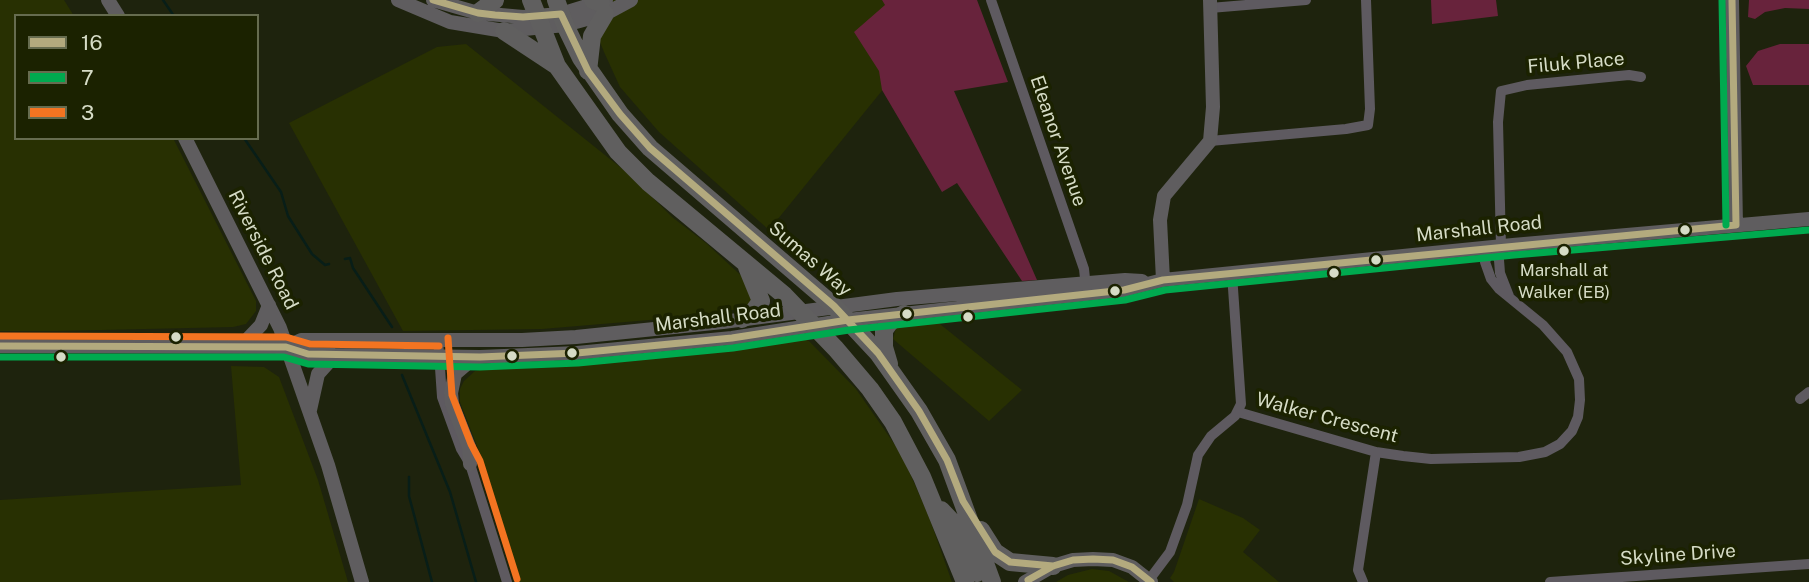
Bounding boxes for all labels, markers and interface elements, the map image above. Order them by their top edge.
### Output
legend [14,14,259,140]
text: 16 [81,30,103,55]
street label: Filuk Place [1527,47,1625,79]
text: 7 [81,65,94,90]
street label: Eleanor Avenue [1025,73,1091,209]
text: 3 [81,100,94,125]
street label: Riverside Road [223,186,303,314]
street label: Marshall Road [1415,211,1543,247]
street label: Sumas Way [764,217,856,301]
unlabelled marker [1678,223,1692,237]
marker: Marshall at Walker (EB) [1557,244,1571,258]
unlabelled marker [1369,253,1383,267]
place label: Marshall at Walker (EB) [1518,261,1610,301]
unlabelled marker [1327,266,1341,280]
unlabelled marker [1108,284,1122,298]
street label: Marshall Road [654,299,782,337]
unlabelled marker [900,307,914,321]
unlabelled marker [961,310,975,324]
unlabelled marker [169,330,183,344]
unlabelled marker [565,346,579,360]
unlabelled marker [505,349,519,363]
unlabelled marker [54,350,68,364]
street label: Walker Crescent [1253,388,1401,448]
street label: Skyline Drive [1619,540,1737,570]

